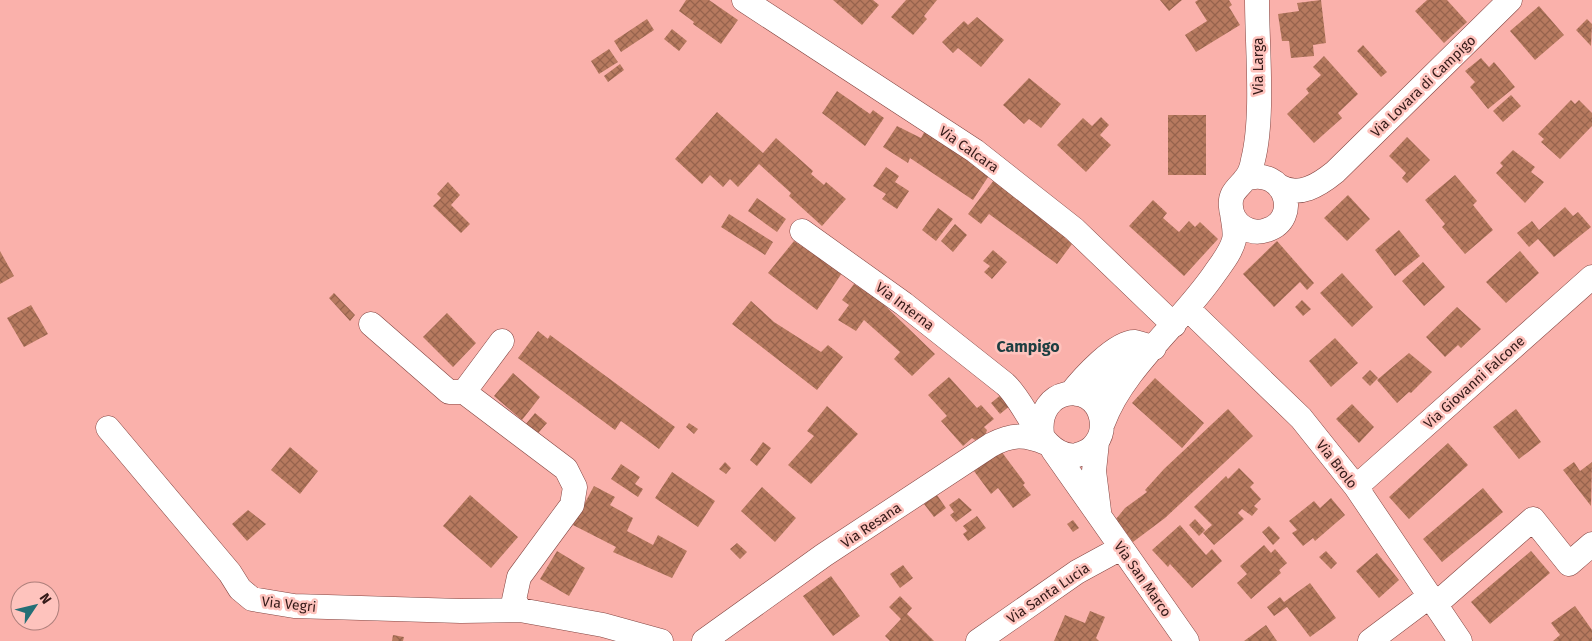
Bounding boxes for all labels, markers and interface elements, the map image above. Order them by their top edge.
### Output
street label: Via Lovara di Campigo [1367,32,1479,141]
street label: Via Larga [1250,37,1267,95]
street label: Via Calcara [936,123,1002,176]
street label: Via Interna [872,279,937,334]
street label: Via Giovanni Falcone [1420,332,1528,432]
district label: Campigo [996,337,1060,356]
street label: Via Brolo [1312,437,1361,492]
street label: Via Resana [838,499,905,552]
street label: Via San Marco [1110,538,1175,620]
street label: Via Santa Lucia [1004,560,1093,627]
north arrow [10,581,60,631]
text: N [36,590,55,608]
street label: Via Vegri [261,593,317,616]

